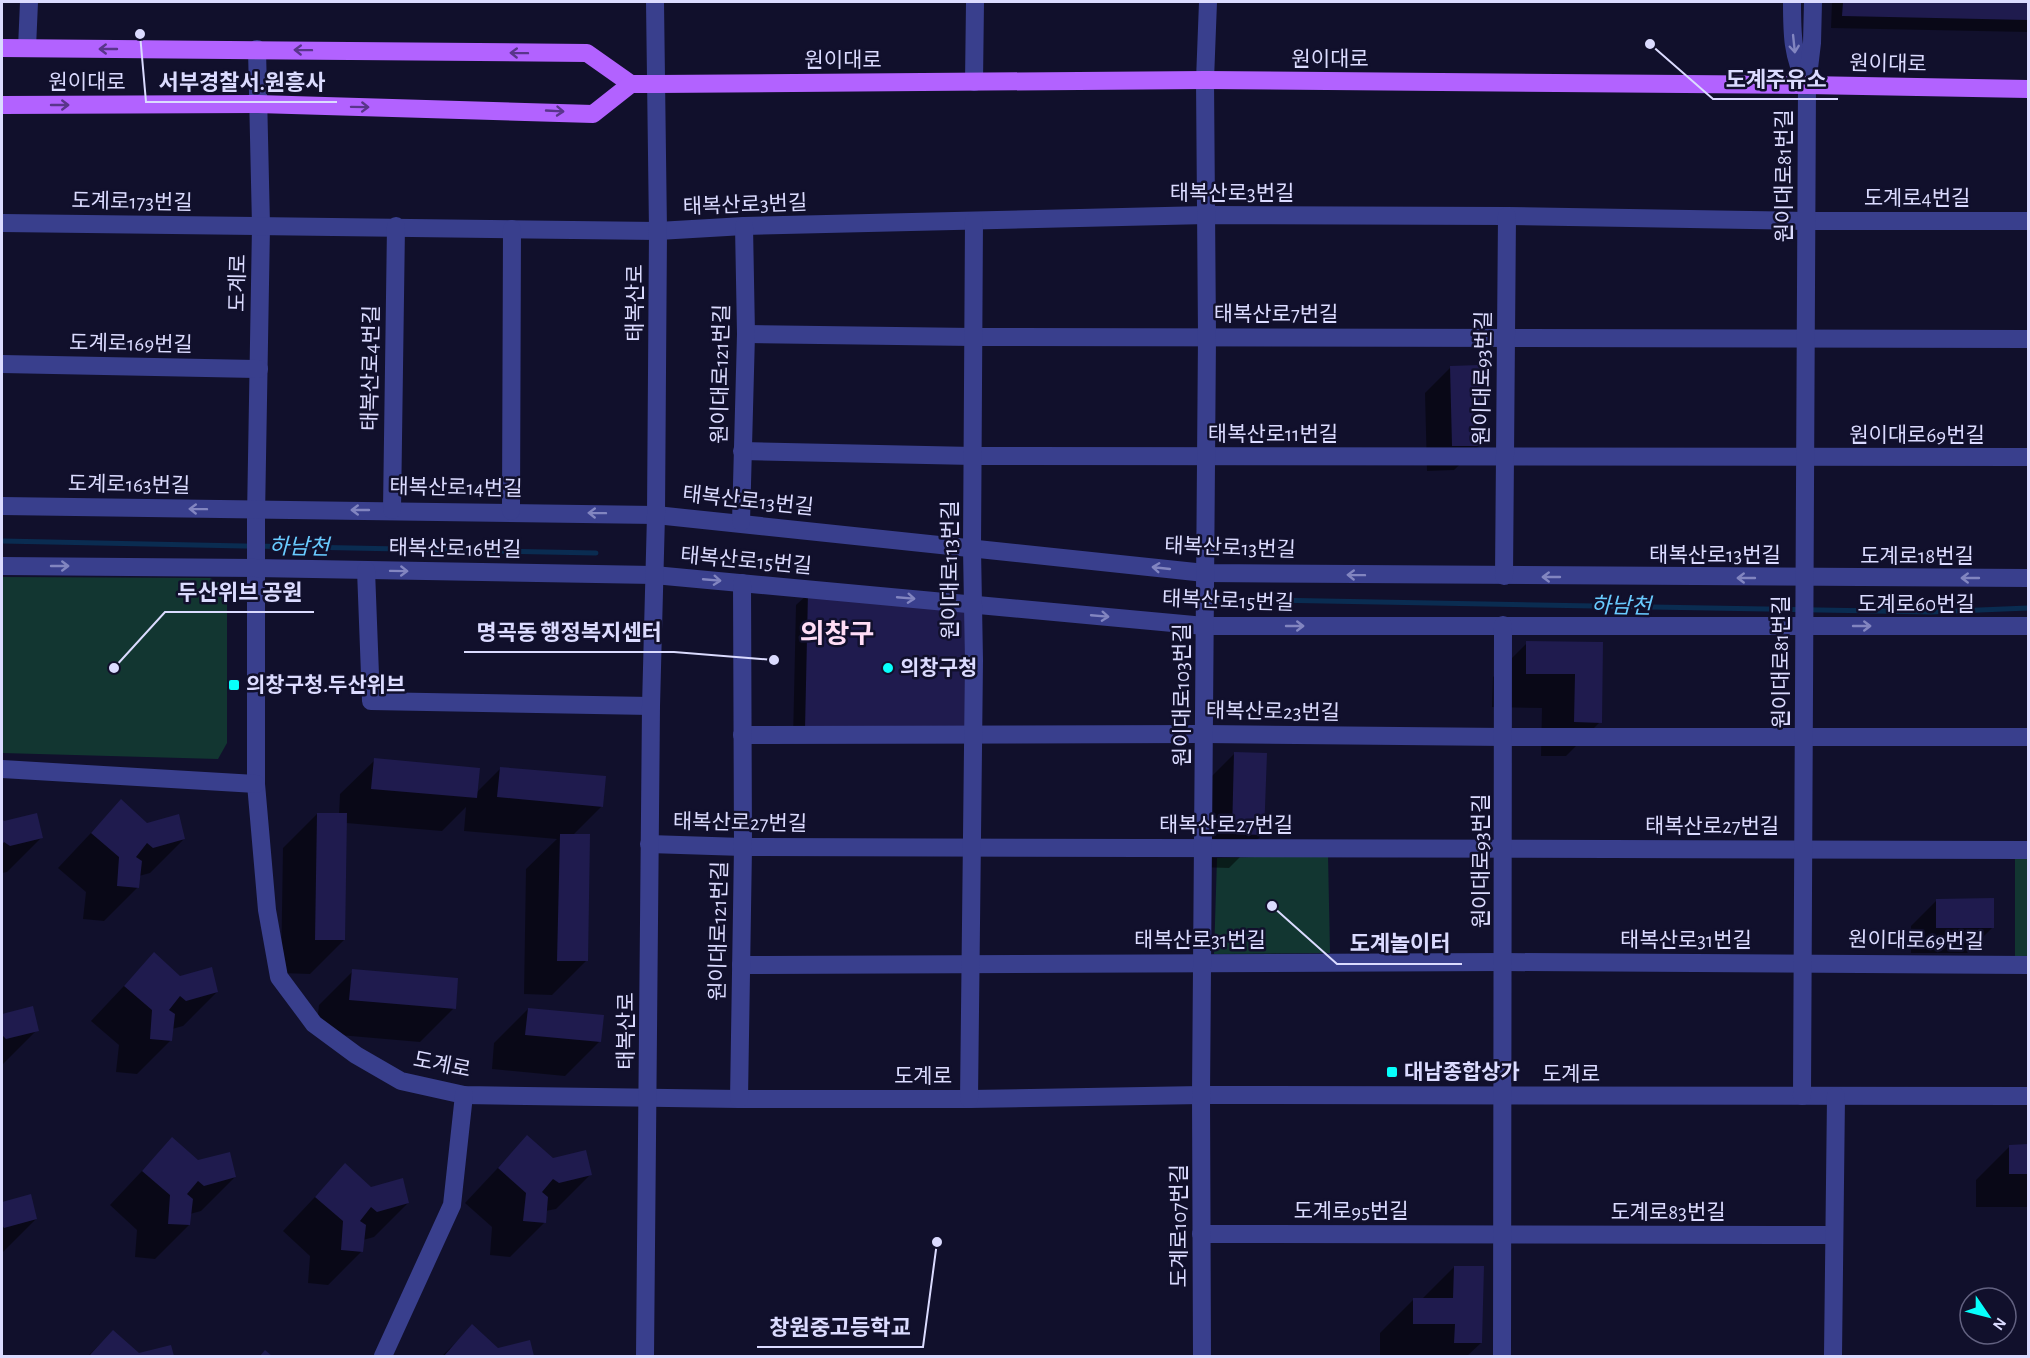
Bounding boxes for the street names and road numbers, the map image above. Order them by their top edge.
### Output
street label: 원이대로 [1291,48,1369,70]
street label: 원이대로 [804,49,882,71]
street label: 원이대로 [1849,52,1927,75]
street label: 원이대로 [48,71,126,93]
street label: 원이대로81번길 [1773,109,1795,243]
street label: 태복산로3번길 [1170,182,1294,204]
street label: 도계로4번길 [1864,187,1970,209]
street label: 도계로173번길 [71,189,193,214]
street label: 태복산로3번길 [682,191,808,218]
street label: 도계로 [227,254,249,312]
street label: 태복산로 [624,264,646,342]
street label: 태복산로7번길 [1214,303,1338,325]
street label: 원이대로121번길 [708,304,733,444]
street label: 태복산로4번길 [358,305,383,431]
street label: 원이대로93번길 [1470,311,1495,445]
street label: 도계로169번길 [69,331,193,356]
street label: 태복산로11번길 [1208,423,1338,445]
street label: 원이대로69번길 [1849,424,1985,446]
street label: 도계로163번길 [68,472,190,497]
street label: 태복산로14번길 [389,475,523,500]
street label: 태복산로13번길 [681,483,815,518]
street label: 원이대로113번길 [939,500,961,640]
street label: 태복산로13번길 [1164,534,1296,561]
street label: 태복산로16번길 [388,536,522,561]
street label: 태복산로15번길 [679,544,813,577]
street label: 태복산로13번길 [1649,544,1781,566]
street label: 도계로18번길 [1860,545,1974,567]
street label: 태복산로15번길 [1162,587,1294,614]
street label: 도계로60번길 [1857,593,1975,615]
street label: 원이대로81번길 [1770,595,1792,729]
street label: 원이대로103번길 [1171,624,1193,766]
street label: 태복산로23번길 [1206,699,1340,724]
street label: 원이대로93번길 [1470,794,1492,928]
street label: 태복산로27번길 [673,810,807,835]
street label: 태복산로27번길 [1159,814,1293,836]
street label: 태복산로27번길 [1645,815,1779,837]
street label: 원이대로121번길 [706,861,731,1001]
street label: 원이대로69번길 [1848,928,1984,953]
street label: 태복산로31번길 [1134,929,1266,951]
street label: 태복산로31번길 [1620,929,1752,951]
street label: 태복산로 [615,992,637,1070]
street label: 도계로 [412,1049,472,1081]
street label: 도계로 [1542,1064,1600,1085]
street label: 도계로 [894,1066,952,1087]
street label: 도계로107번길 [1168,1164,1190,1288]
street label: 도계로95번길 [1293,1200,1409,1222]
street label: 도계로83번길 [1610,1201,1726,1223]

